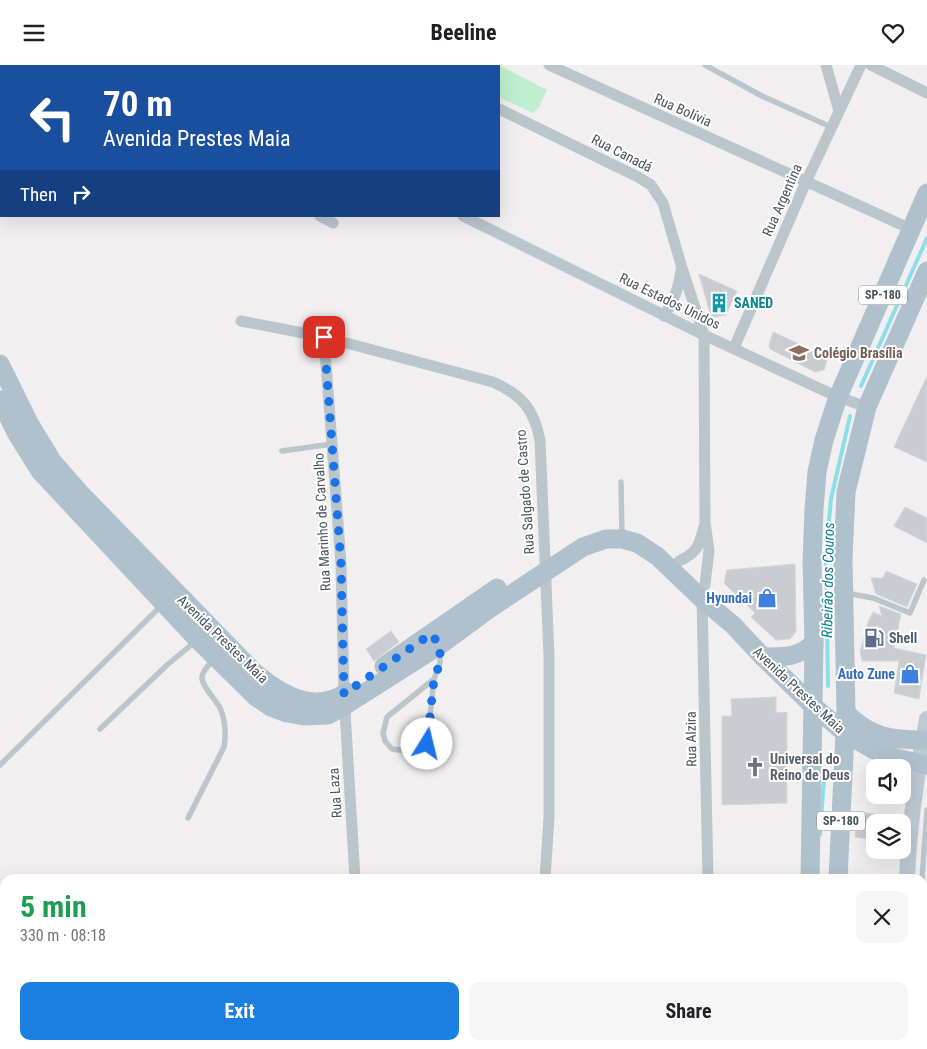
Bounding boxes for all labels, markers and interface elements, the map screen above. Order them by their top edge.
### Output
icon: menu [20,19,48,47]
icon: heart [879,19,907,47]
text: Beeline [431,20,496,45]
text: 70 m [103,84,172,125]
icon: left [20,85,85,150]
street label: Rua Bolívia [652,90,714,130]
text: Avenida Prestes Maia [103,126,291,151]
street label: Rua Canadá [589,131,655,175]
street label: Rua Argentina [759,161,805,239]
icon: right [67,180,95,208]
text: Then [20,183,57,206]
street label: Rua Estados Unidos [617,270,723,332]
road number: SP-180 [859,285,907,305]
building icon: SANED [708,292,730,314]
place label: SANED [734,295,773,311]
pin [303,316,345,358]
icon: arrive [310,323,338,351]
school or university icon: Colégio Brasília [788,342,810,364]
place label: Colégio Brasília [814,345,903,361]
street label: Rua Salgado de Castro [513,429,537,555]
street label: Rua Marinho de Carvalho [310,453,334,591]
water label: Ribeirão dos Couros [818,522,838,638]
shop icon: Hyundai [756,587,778,609]
place label: Hyundai [706,590,752,606]
street label: Avenida Prestes Maia [174,592,272,686]
fuel station icon: Shell [863,627,885,649]
place label: Shell [889,630,917,646]
street label: Avenida Prestes Maia [750,643,848,737]
shop icon: Auto Zune [899,663,921,685]
place label: Auto Zune [838,666,895,682]
street label: Rua Alzira [683,711,699,767]
position arrow [400,717,452,769]
place label: Universal do Reino de Deus [770,751,850,783]
church icon: Universal do Reino de Deus [744,756,766,778]
map controls [866,759,911,859]
button: sound [866,759,911,804]
street label: Rua Laza [325,767,345,819]
road number: SP-180 [817,811,865,831]
button: layers [866,814,911,859]
text: 5 min [20,889,87,924]
button: close [856,891,908,943]
text: 330 m · 08:18 [20,926,106,945]
button: Exit [20,982,459,1040]
button: Share [469,982,908,1040]

